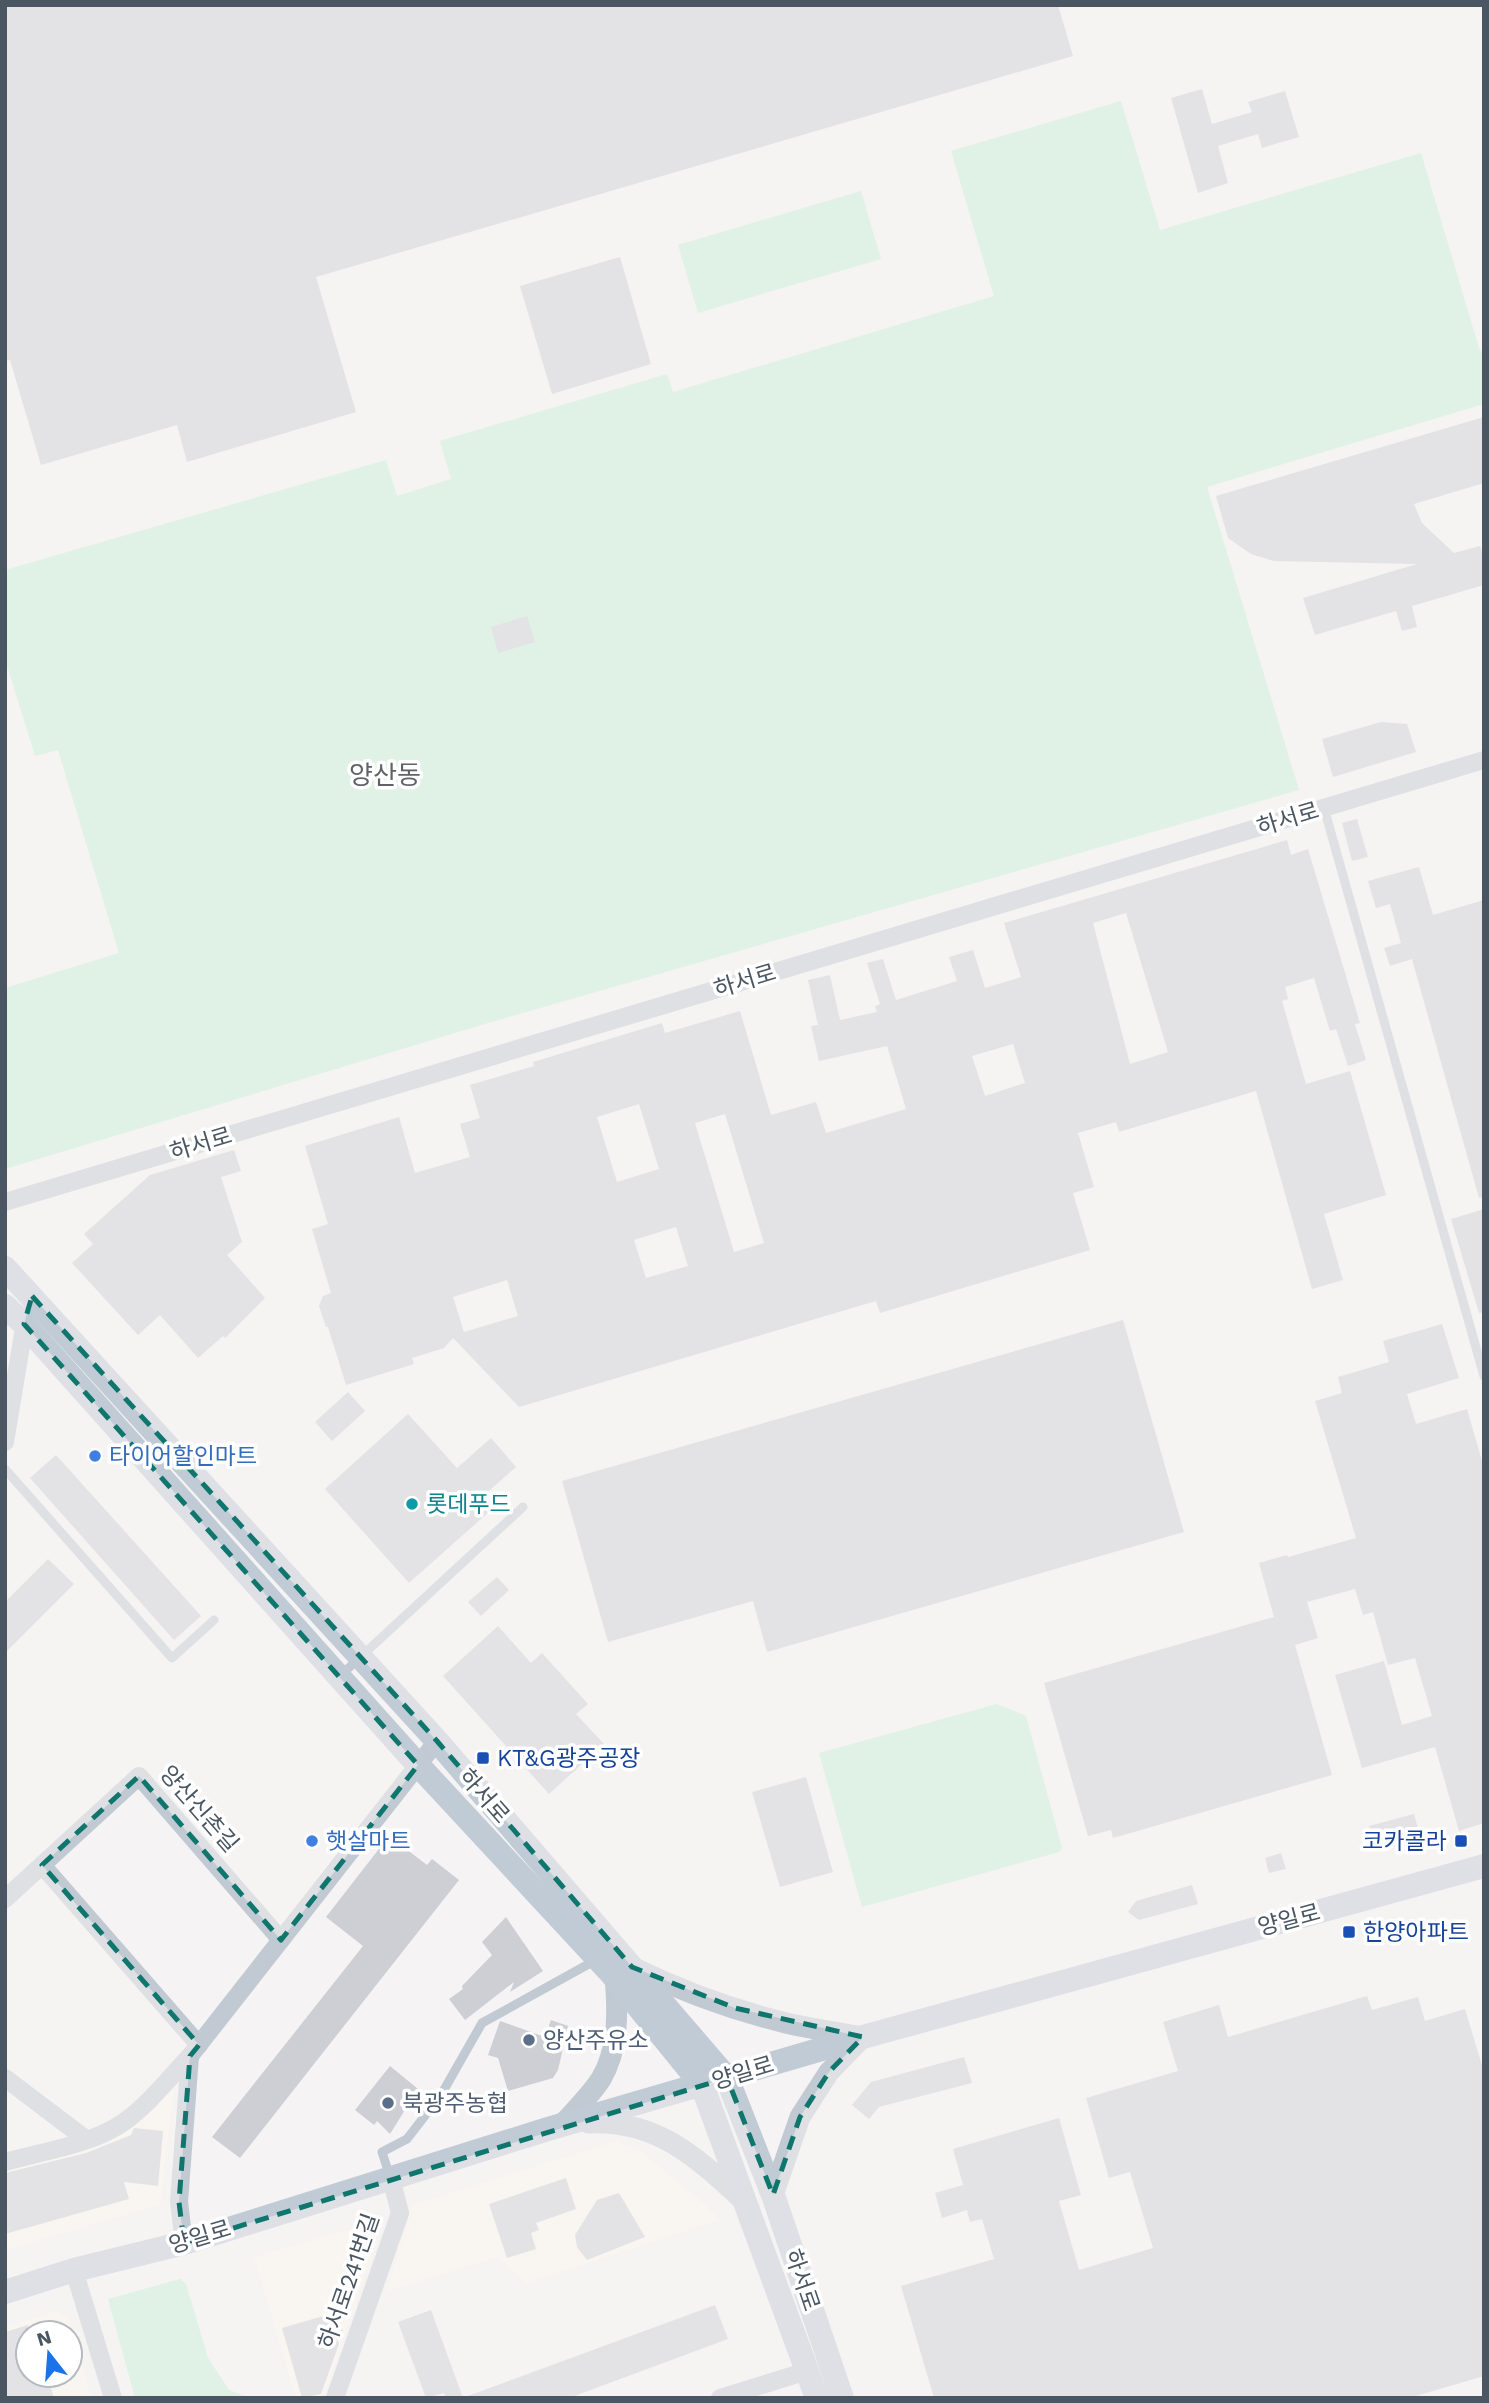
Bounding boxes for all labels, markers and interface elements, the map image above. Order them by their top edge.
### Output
district label: 양산동 [349,760,421,790]
street label: 하서로 [1254,797,1322,841]
street label: 하서로 [711,959,779,1003]
street label: 하서로 [167,1122,235,1166]
place label: 타이어할인마트 [109,1443,257,1470]
marker: 타이어할인마트 [87,1448,103,1464]
place label: 롯데푸드 [426,1491,511,1518]
marker: 롯데푸드 [404,1496,420,1512]
place label: KT&G광주공장 [497,1745,640,1772]
marker: KT&G광주공장 [475,1750,491,1766]
street label: 양산신촌길 [154,1760,244,1858]
street label: 하서로 [453,1763,515,1829]
place label: 햇살마트 [326,1828,411,1855]
place label: 코카콜라 [1362,1828,1447,1855]
marker: 햇살마트 [304,1833,320,1849]
marker: 코카콜라 [1453,1833,1469,1849]
street label: 양일로 [1255,1899,1323,1941]
place label: 한양아파트 [1363,1919,1469,1946]
marker: 한양아파트 [1341,1924,1357,1940]
place label: 양산주유소 [543,2027,649,2054]
marker: 양산주유소 [521,2032,537,2048]
street label: 양일로 [709,2051,777,2095]
place label: 북광주농협 [402,2090,508,2117]
marker: 북광주농협 [380,2095,396,2111]
street label: 하서로241번길 [313,2210,385,2352]
street label: 양일로 [166,2215,234,2259]
street label: 하서로 [779,2246,825,2314]
north arrow [14,2319,84,2389]
text: N [34,2325,54,2351]

